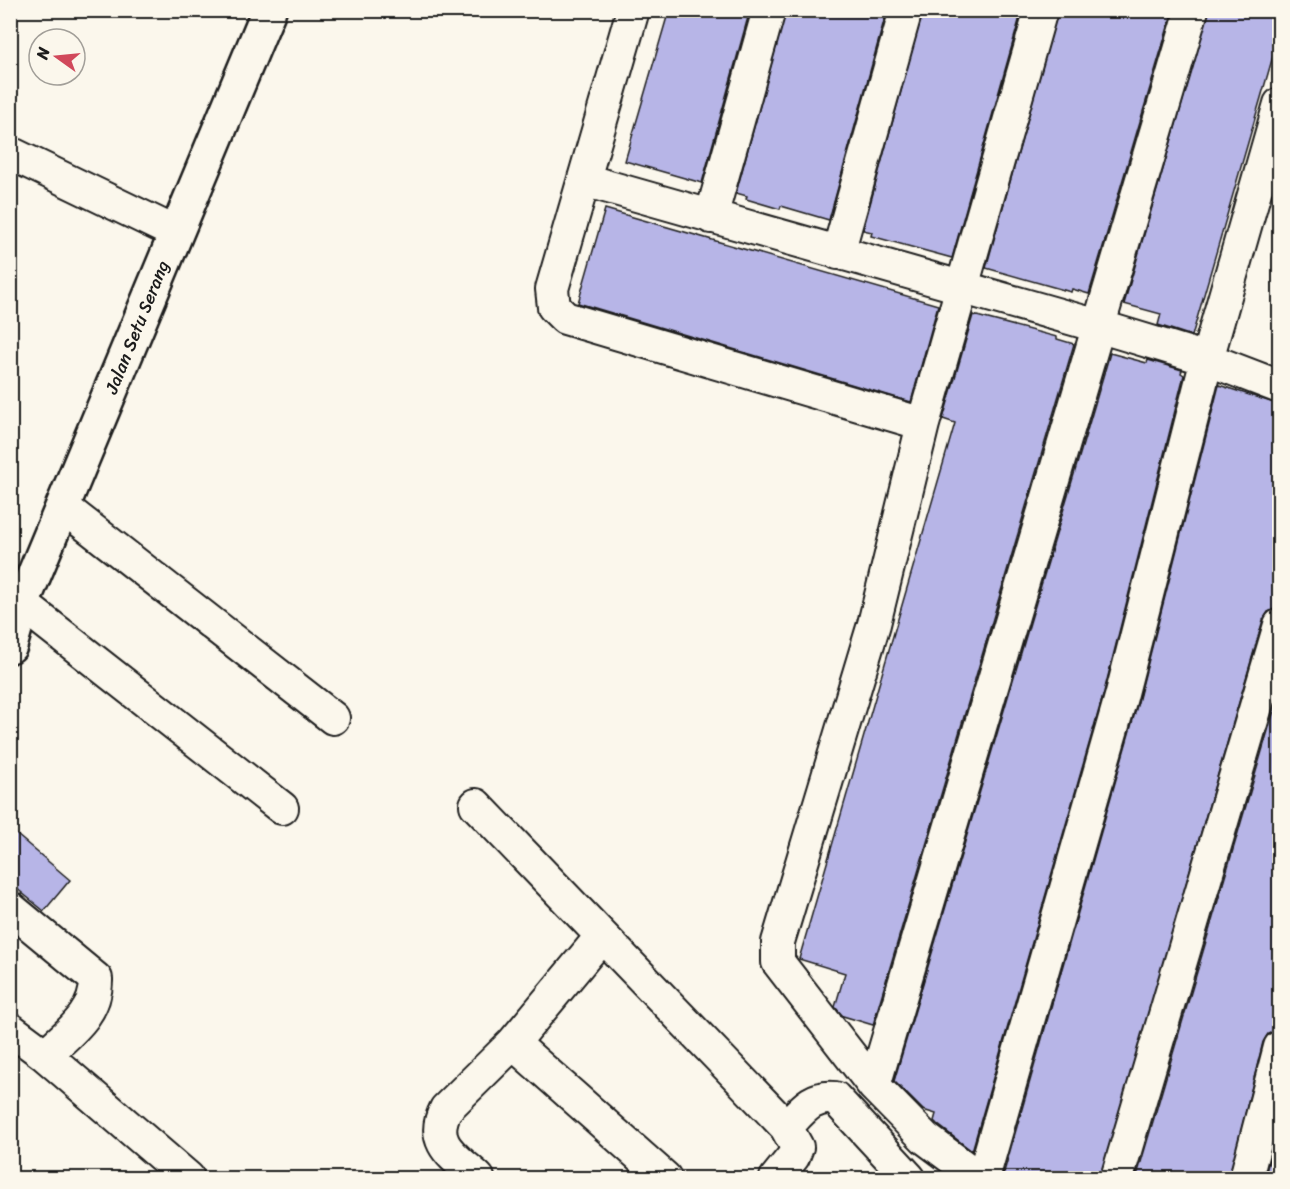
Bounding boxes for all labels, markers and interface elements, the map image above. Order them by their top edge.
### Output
north arrow [27,27,87,87]
text: N [27,43,59,63]
street label: Jalan Setu Serang [95,255,178,400]

